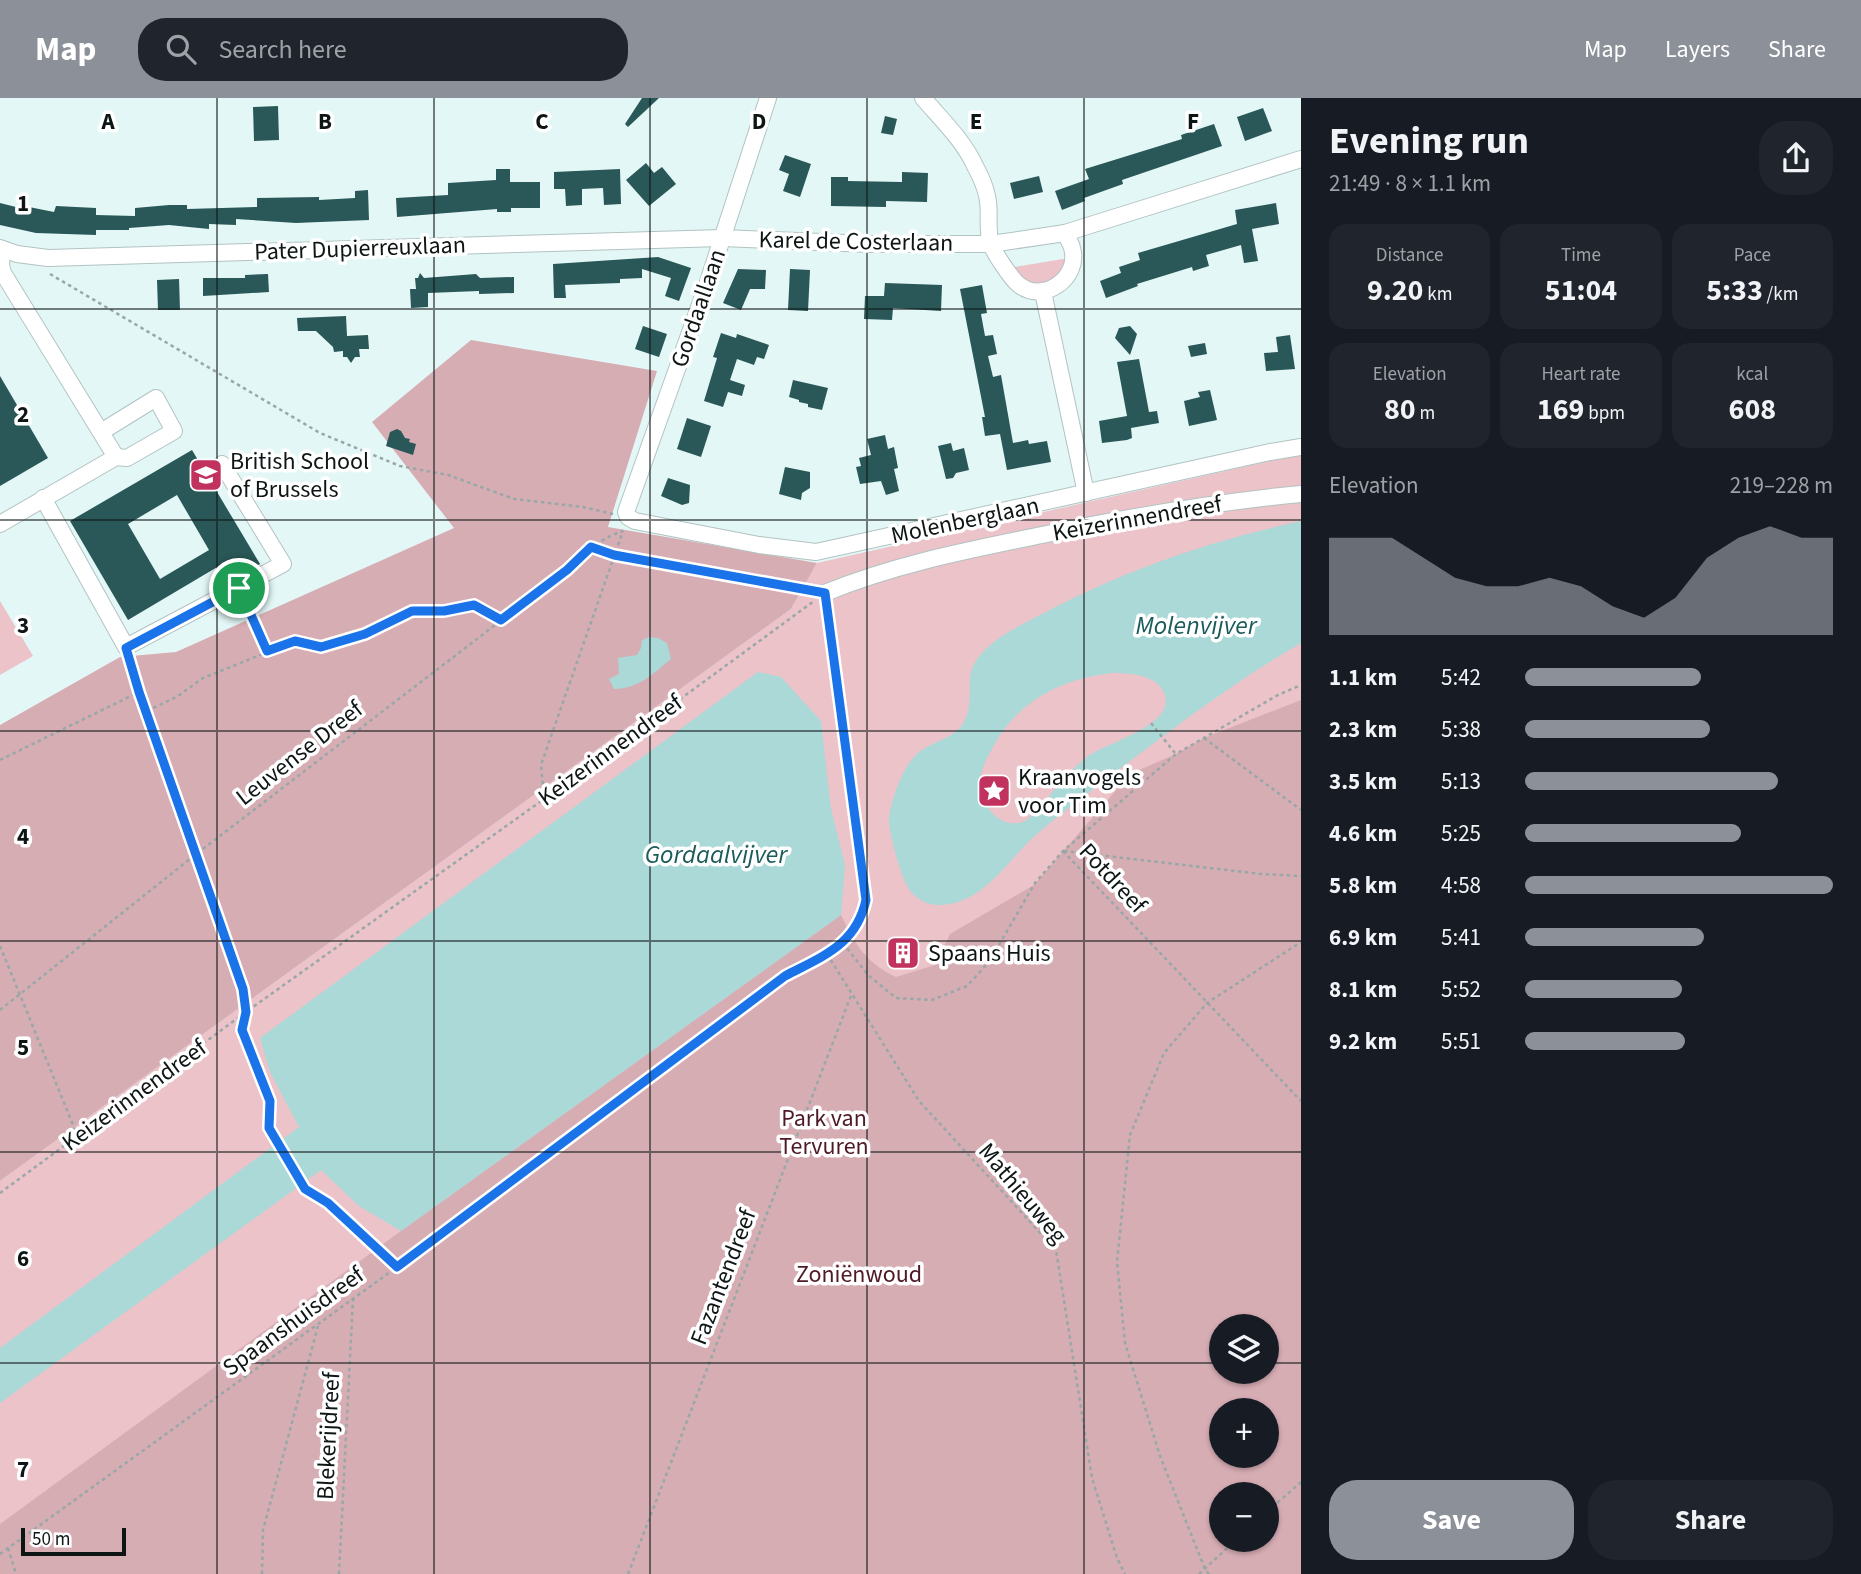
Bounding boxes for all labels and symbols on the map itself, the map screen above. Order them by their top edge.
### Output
text: A [100,105,115,138]
text: B [318,105,332,138]
text: C [535,105,549,138]
text: D [752,105,766,138]
text: E [970,105,982,138]
text: F [1187,105,1199,138]
text: 1 [17,187,29,220]
street label: Karel de Costerlaan [758,222,954,261]
street label: Pater Dupierreuxlaan [254,227,466,270]
street label: Gordaallaan [662,244,735,372]
text: 2 [17,398,29,431]
place label: British School of Brussels [230,444,369,507]
school or university icon: British School of Brussels [187,456,225,494]
street label: Keizerinnendreef [1050,486,1225,551]
street label: Molenberglaan [888,488,1042,553]
pin [209,558,269,618]
water label: Molenvijver [1135,607,1258,644]
text: 3 [17,609,29,642]
street label: Keizerinnendreef [531,685,691,815]
street label: Leuvense Dreef [228,692,371,814]
place label: Kraanvogels voor Tim [1018,760,1141,823]
place icon: Kraanvogels voor Tim [975,772,1013,810]
text: 4 [17,820,29,853]
street label: Potdreef [1071,835,1155,922]
water label: Gordaalvijver [645,836,788,873]
building icon: Spaans Huis [884,934,922,972]
place label: Spaans Huis [928,936,1051,971]
street label: Keizerinnendreef [55,1030,215,1160]
text: 5 [17,1031,29,1064]
park label: Park van Tervuren [779,1101,869,1164]
street label: Mathieuweg [970,1135,1075,1251]
street label: Fazantendreef [682,1203,766,1350]
text: 6 [17,1242,29,1275]
street label: Spaanshuisdreef [215,1257,372,1385]
park label: Zoniënwoud [796,1257,922,1292]
street label: Blekerijdreef [308,1370,349,1501]
text: 7 [17,1453,29,1486]
scale bar [21,1525,126,1557]

